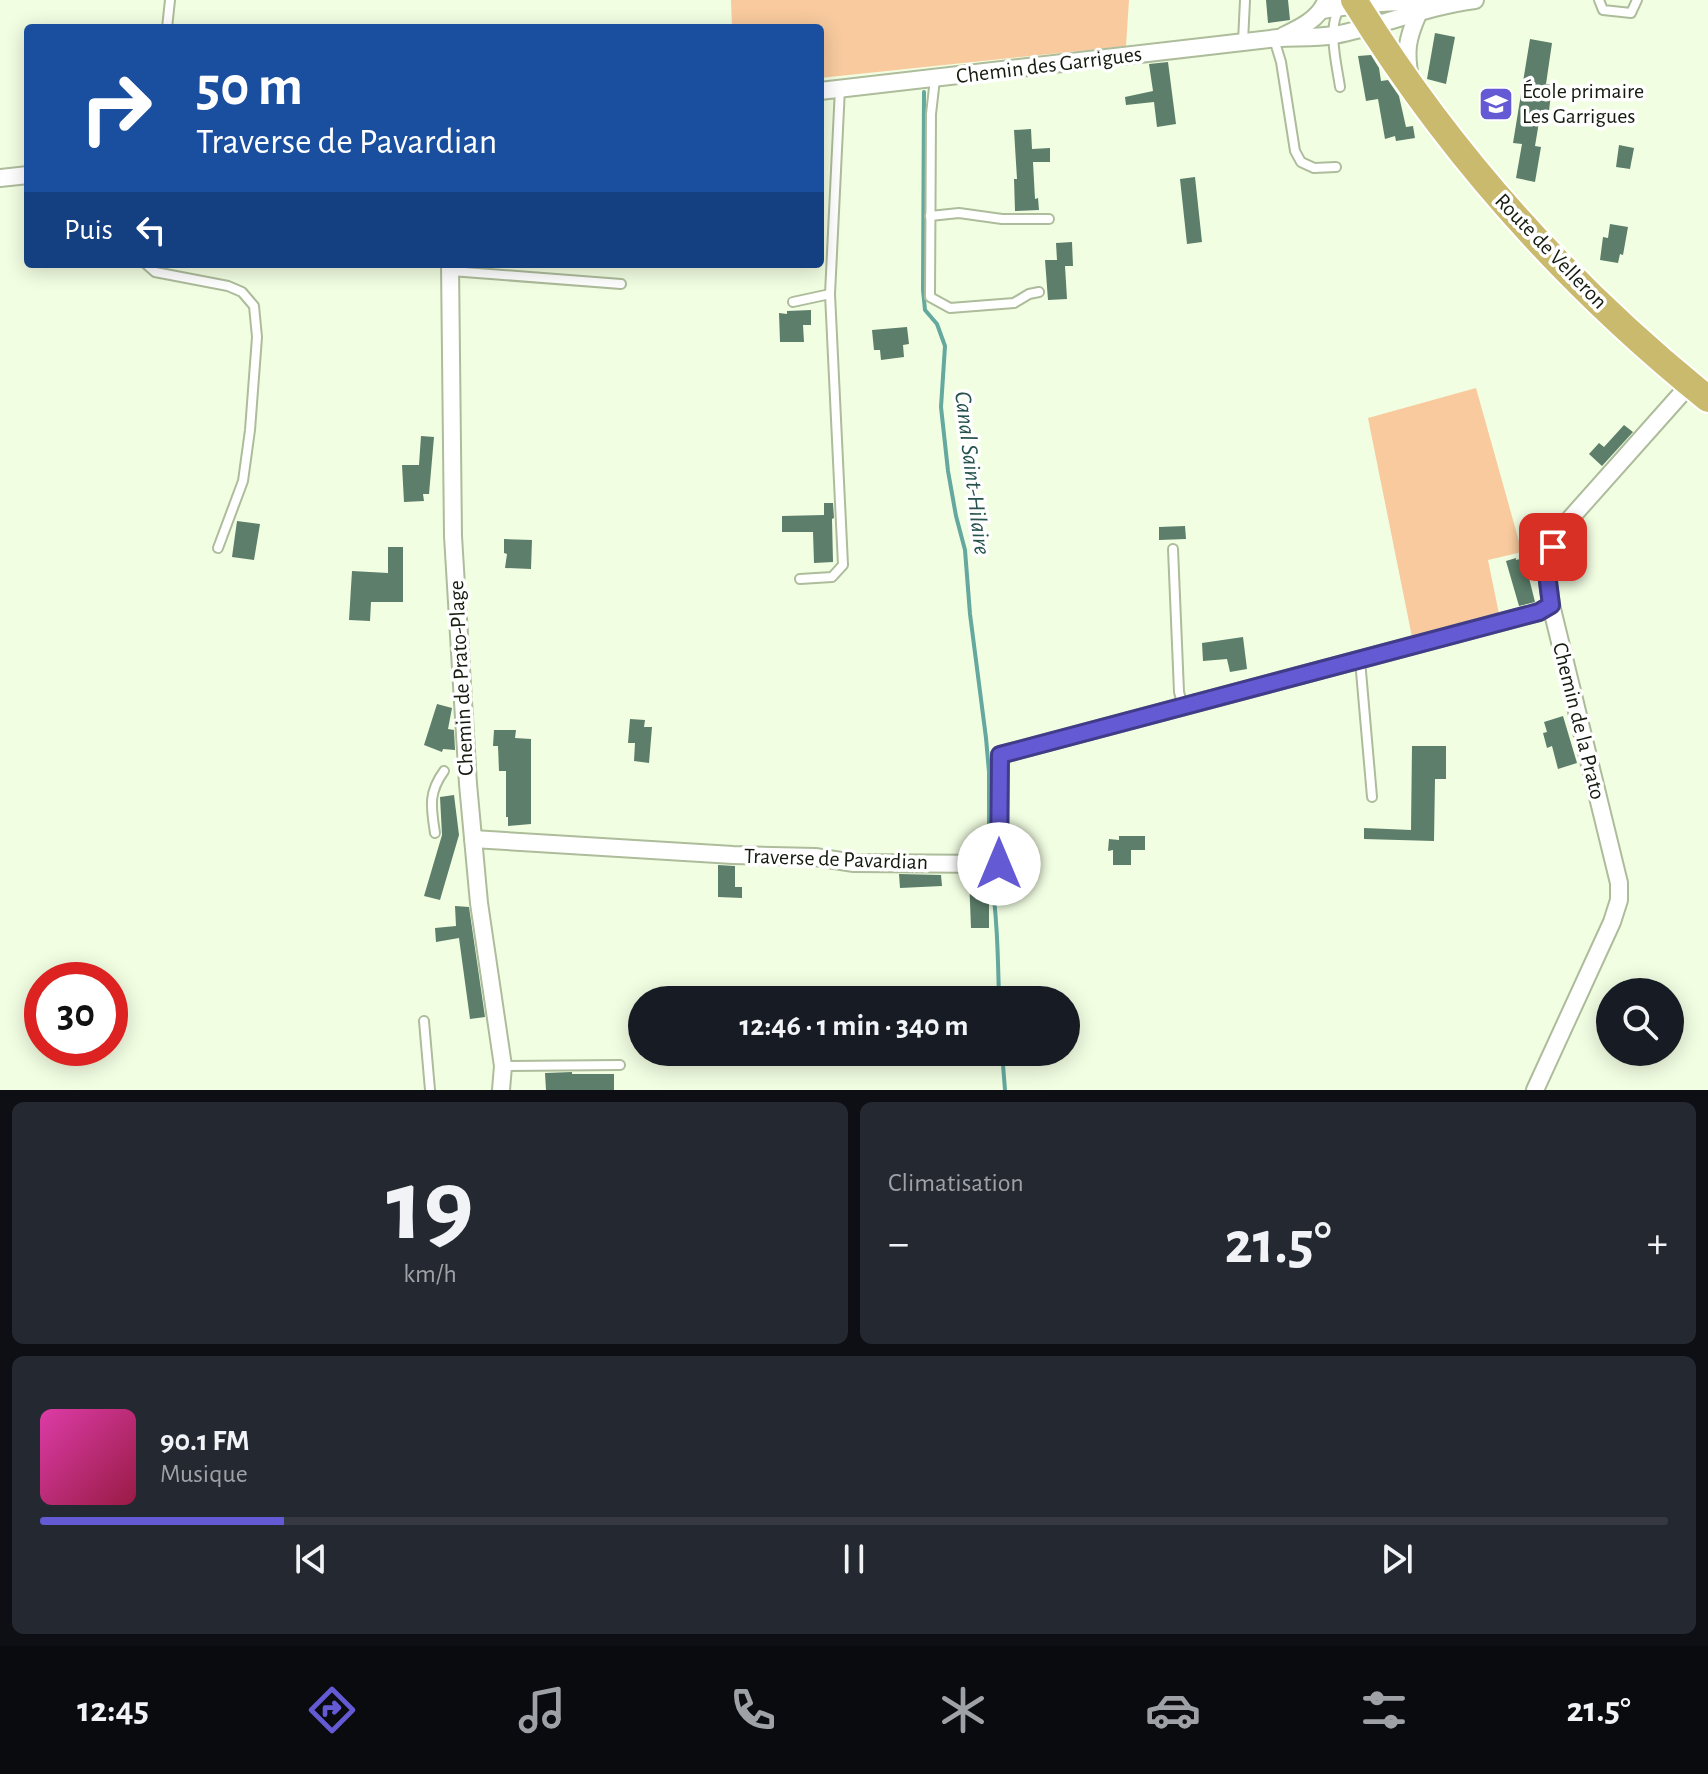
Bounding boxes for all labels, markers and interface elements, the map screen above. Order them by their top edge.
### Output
street label: Chemin des Garrigues [955,43,1143,87]
icon: right [64,56,168,160]
text: 50 m [196,59,303,115]
place label: École primaire Les Garrigues [1522,79,1644,127]
school or university icon: École primaire Les Garrigues [1477,85,1515,123]
text: Traverse de Pavardian [196,124,497,160]
street label: Route de Velleron [1491,189,1611,313]
icon: left [129,208,173,252]
text: Puis [64,215,113,245]
water label: Canal Saint-Hilaire [950,390,994,556]
pin [1519,513,1587,581]
icon: arrive [1531,525,1575,569]
street label: Chemin de Prato-Plage [445,580,477,776]
street label: Chemin de la Prato [1549,640,1609,802]
position arrow [957,822,1041,906]
street label: Traverse de Pavardian [744,845,928,873]
speed limit sign: 30 [24,962,128,1066]
map controls [1596,978,1684,1066]
button: search [1596,978,1684,1066]
text: 12:46 · 1 min · 340 m [740,1011,968,1041]
text: 19 [386,1155,474,1259]
text: Climatisation [888,1170,1024,1196]
text: 21.5° [1224,1214,1332,1274]
text: − [888,1222,909,1266]
text: + [1647,1222,1668,1266]
text: km/h [403,1261,457,1287]
text: 90.1 FM [160,1426,250,1456]
text: Musique [160,1461,248,1487]
icon: previous [289,1537,333,1581]
icon: pause [832,1537,876,1581]
icon: next [1375,1537,1419,1581]
icon: directions [304,1682,360,1738]
icon: music [514,1682,570,1738]
icon: phone [725,1682,781,1738]
icon: climate [935,1682,991,1738]
icon: car [1145,1682,1201,1738]
icon: filters [1356,1682,1412,1738]
text: 12:45 [77,1692,149,1728]
text: 21.5° [1566,1692,1631,1728]

